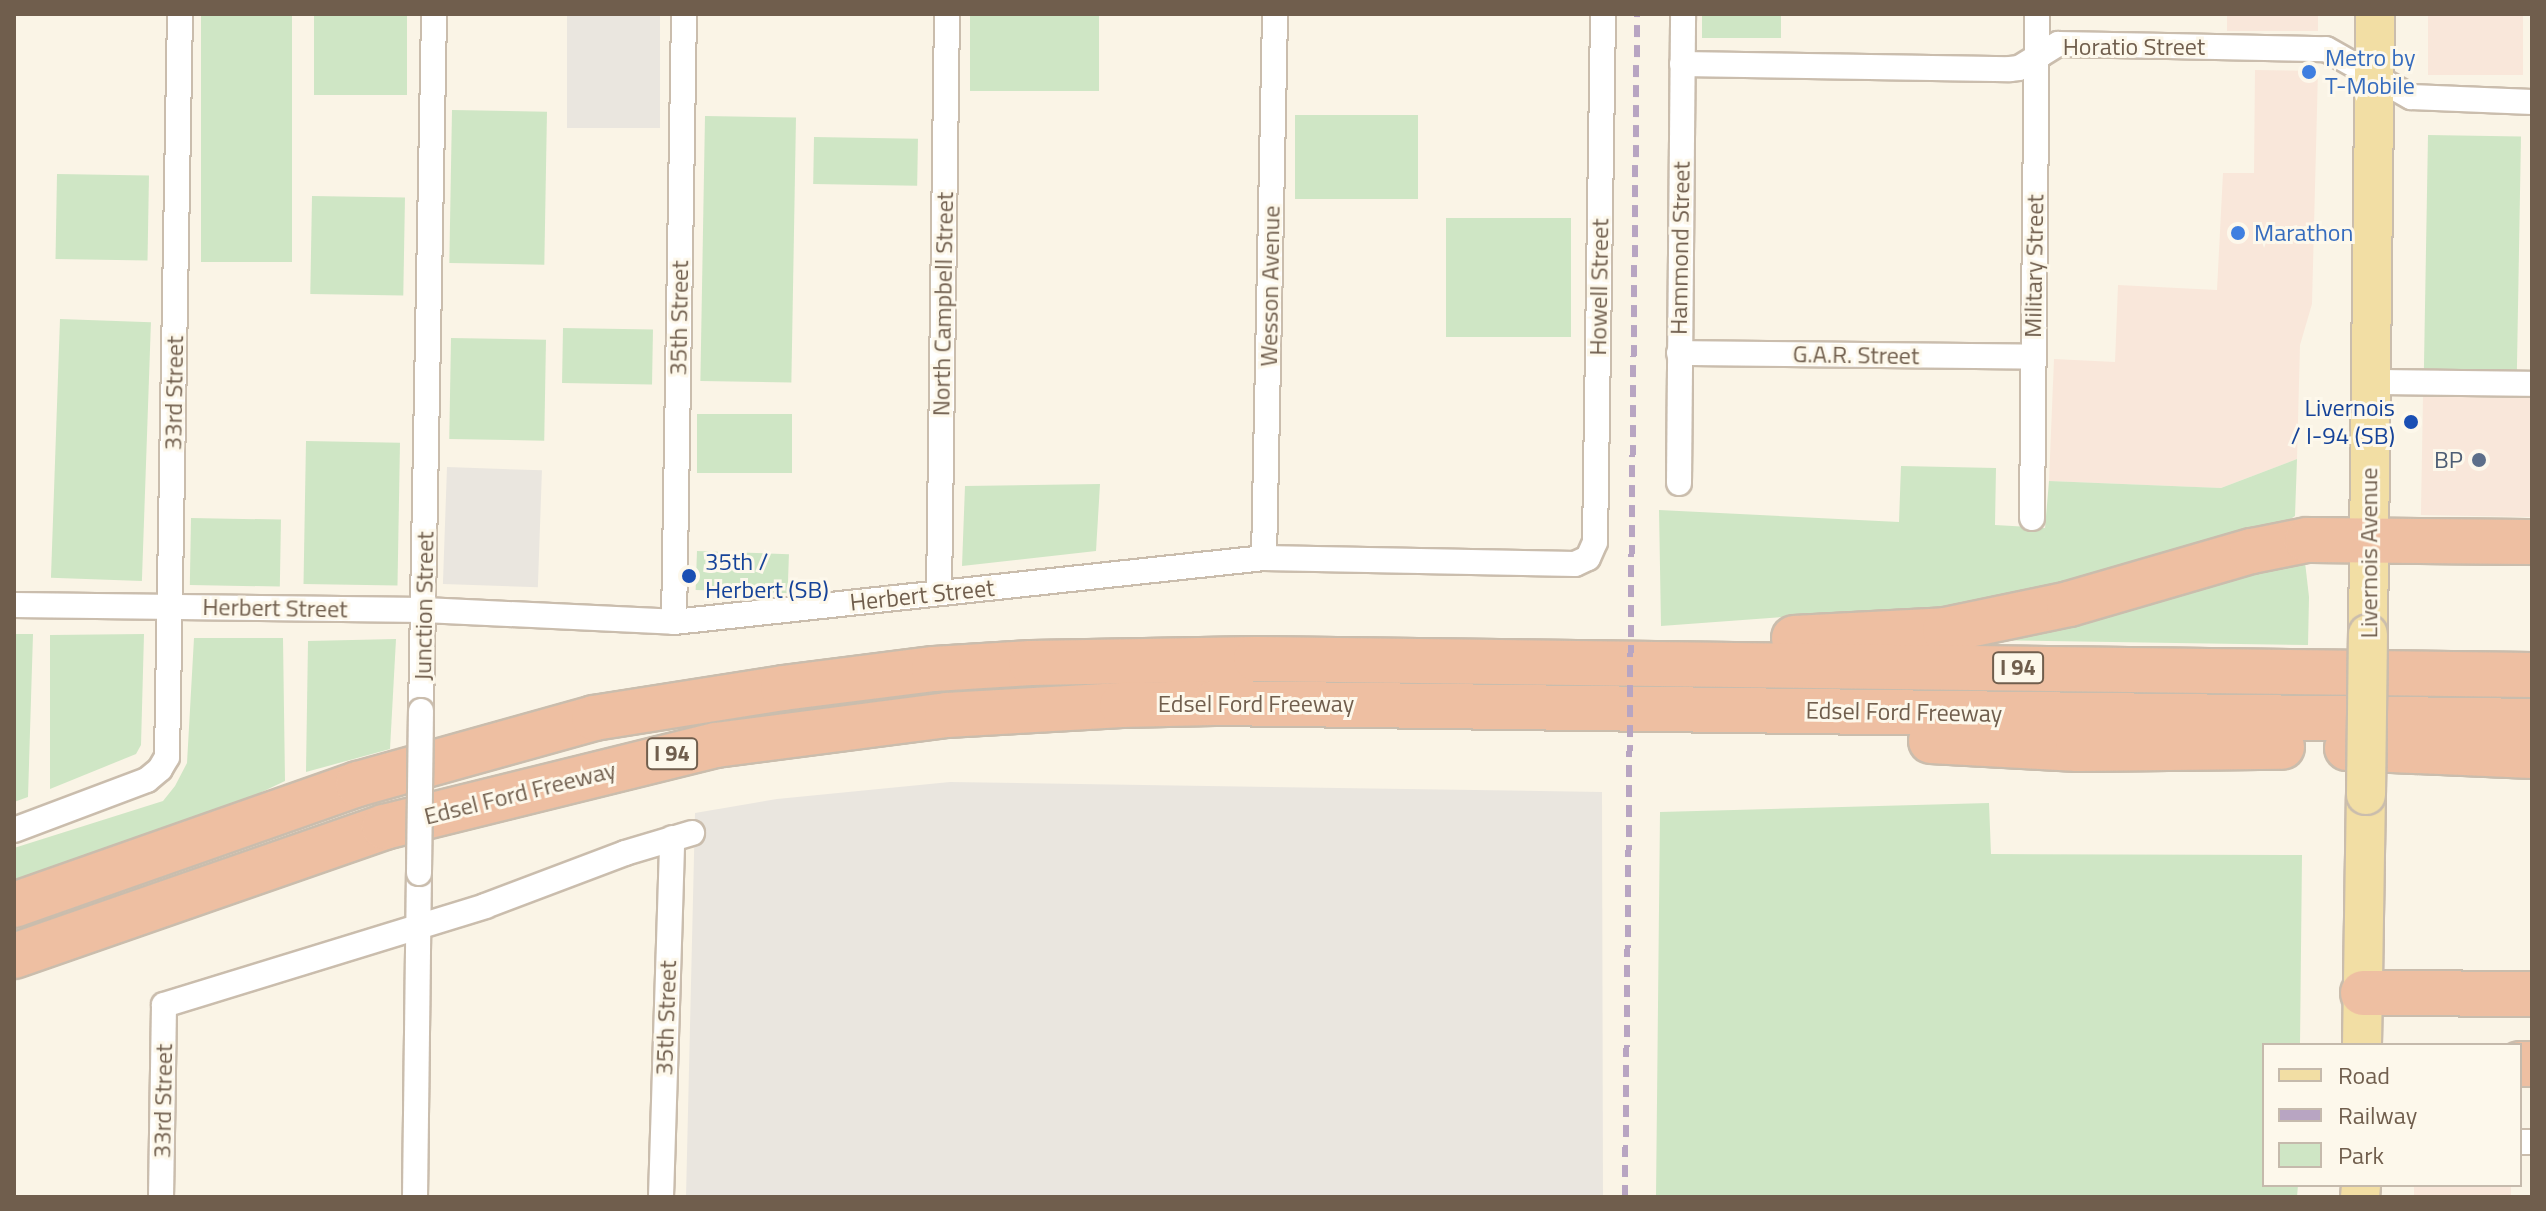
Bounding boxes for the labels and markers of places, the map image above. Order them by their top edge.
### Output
place label: Metro by T-Mobile [2325,44,2416,100]
marker: Metro by T-Mobile [2300,63,2318,81]
place label: Marathon [2254,219,2353,247]
marker: Marathon [2229,224,2247,242]
place label: Livernois / I-94 (SB) [2291,394,2395,450]
marker: Livernois / I-94 (SB) [2402,413,2420,431]
place label: BP [2434,446,2463,474]
marker: BP [2470,451,2488,469]
place label: 35th / Herbert (SB) [705,548,829,604]
marker: 35th / Herbert (SB) [680,567,698,585]

